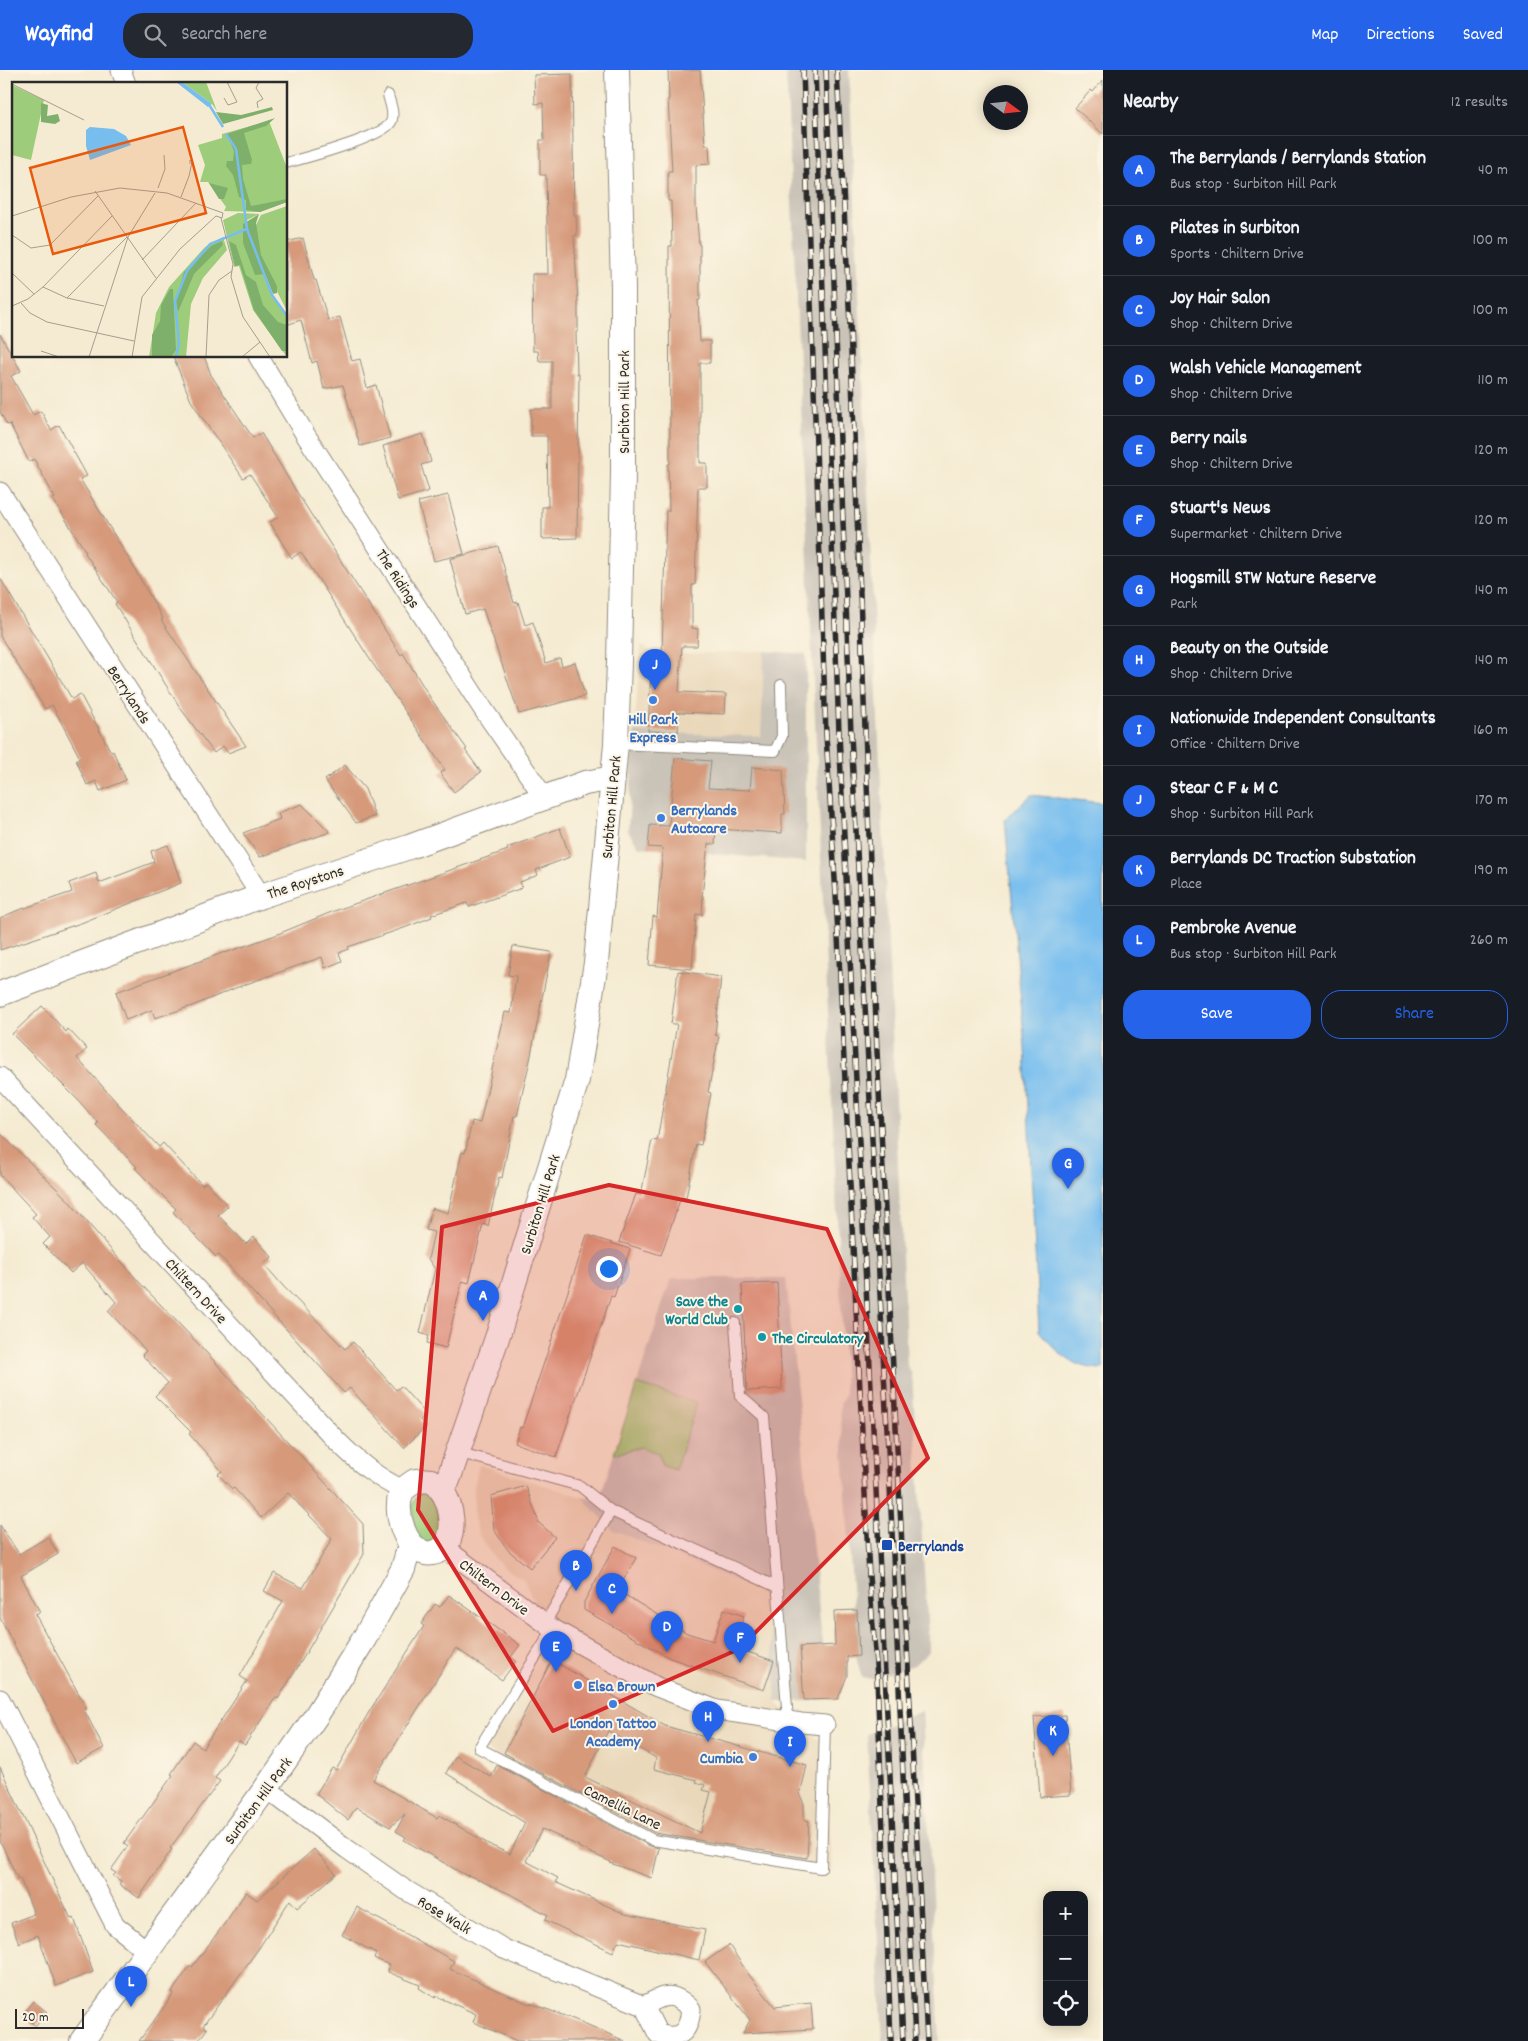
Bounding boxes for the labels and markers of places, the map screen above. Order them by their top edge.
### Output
pin: J [639,649,671,690]
marker: Hill Park Express [647,694,659,706]
place label: Hill Park Express [628,709,678,750]
place label: Berrylands Autocare [671,800,737,841]
marker: Berrylands Autocare [655,812,667,824]
pin: G [1052,1148,1084,1189]
pin: A [467,1280,499,1321]
place label: Save the World Club [665,1291,728,1332]
marker: Save the World Club [732,1303,744,1315]
place label: The Circulatory [772,1328,865,1351]
marker: The Circulatory [756,1331,768,1343]
place label: Berrylands [898,1536,964,1559]
marker: Berrylands [880,1538,894,1552]
pin: B [560,1550,592,1591]
pin: C [596,1573,628,1614]
pin: D [651,1611,683,1652]
pin: F [724,1622,756,1663]
pin: E [540,1631,572,1672]
place label: Elsa Brown [588,1676,655,1699]
marker: Elsa Brown [572,1679,584,1691]
marker: London Tattoo Academy [607,1698,619,1710]
pin: H [692,1701,724,1742]
place label: London Tattoo Academy [570,1713,656,1754]
pin: K [1037,1715,1069,1756]
pin: I [774,1726,806,1767]
place label: Cumbia [700,1748,744,1771]
marker: Cumbia [747,1751,759,1763]
pin: L [115,1966,147,2007]

